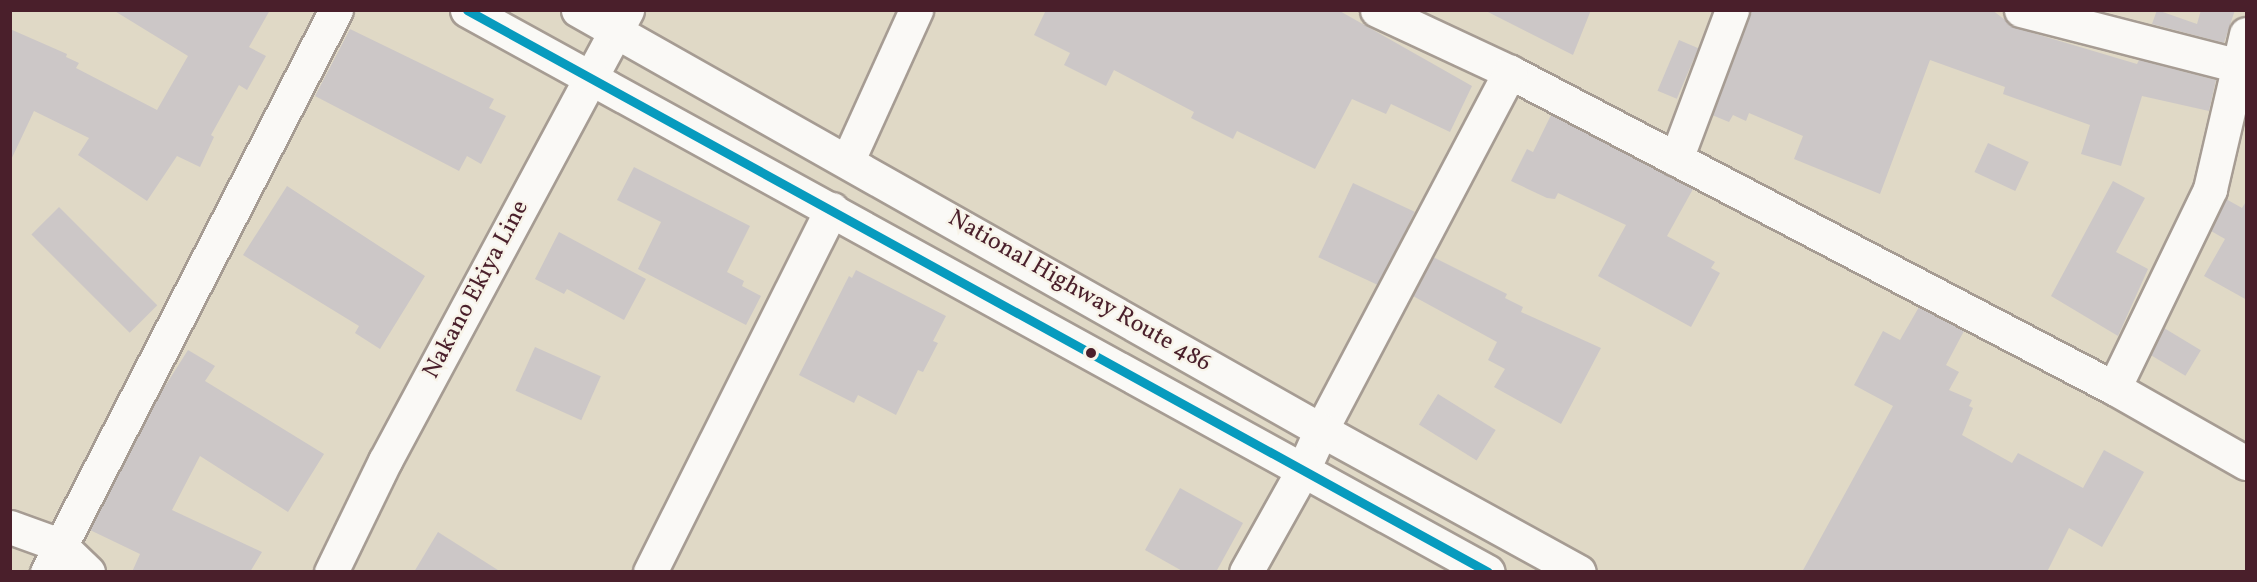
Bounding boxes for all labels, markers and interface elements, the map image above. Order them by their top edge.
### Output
street label: Nakano Ekiya Line [418,196,536,384]
street label: National Highway Route 486 [942,205,1216,379]
unlabelled marker [1085,347,1097,359]

